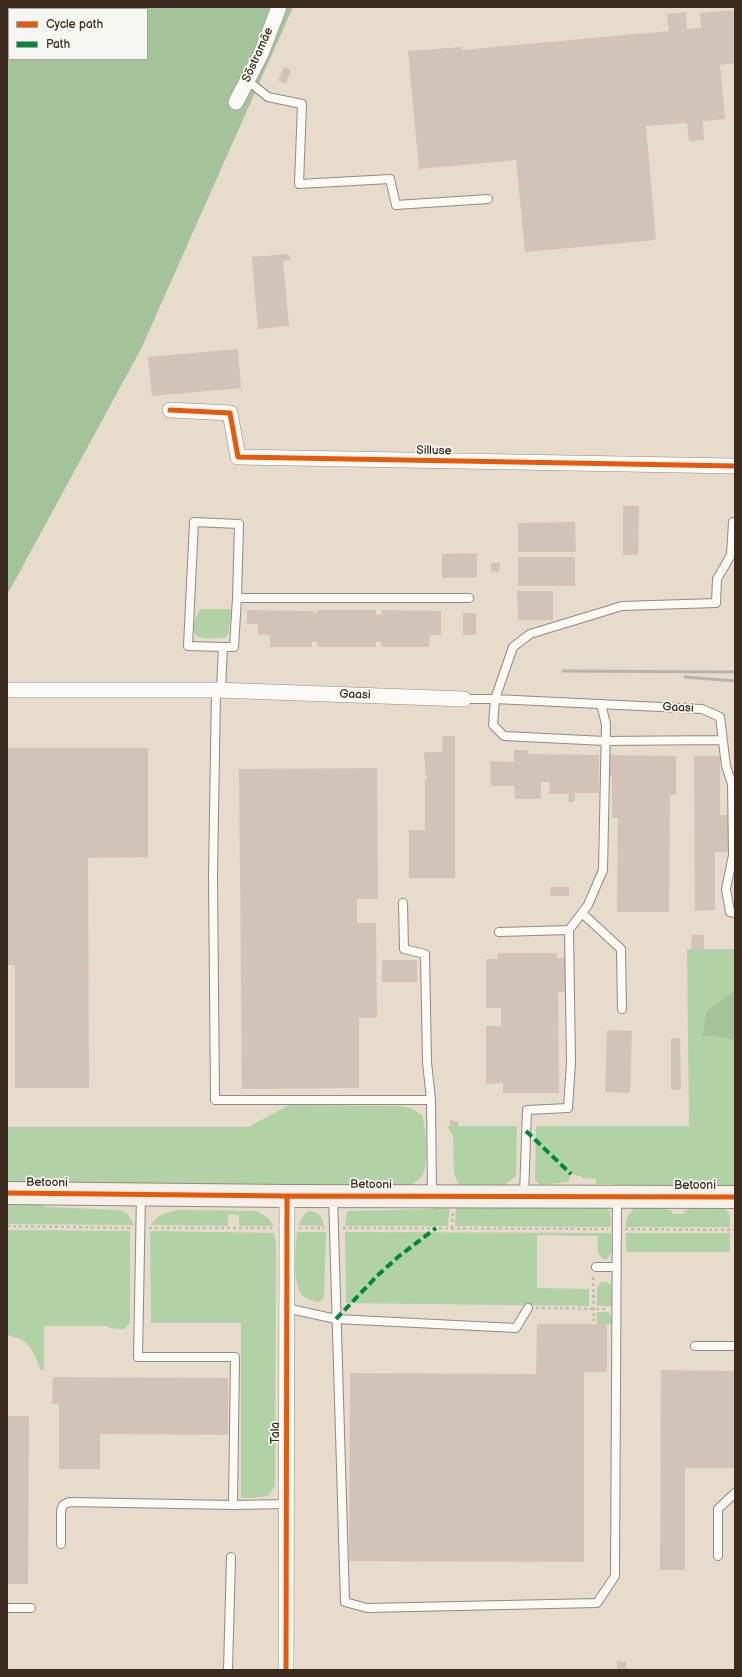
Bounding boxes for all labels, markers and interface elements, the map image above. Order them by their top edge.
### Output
legend [8,8,148,60]
text: Cycle path [46,17,103,32]
street label: Sõstramäe [240,25,276,85]
text: Path [46,37,70,52]
street label: Silluse [416,443,452,459]
street label: Gaasi [339,687,371,703]
street label: Gaasi [662,700,694,716]
street label: Betooni [26,1175,68,1191]
street label: Betooni [350,1177,392,1193]
street label: Betooni [674,1179,716,1193]
street label: Tala [269,1422,283,1444]

